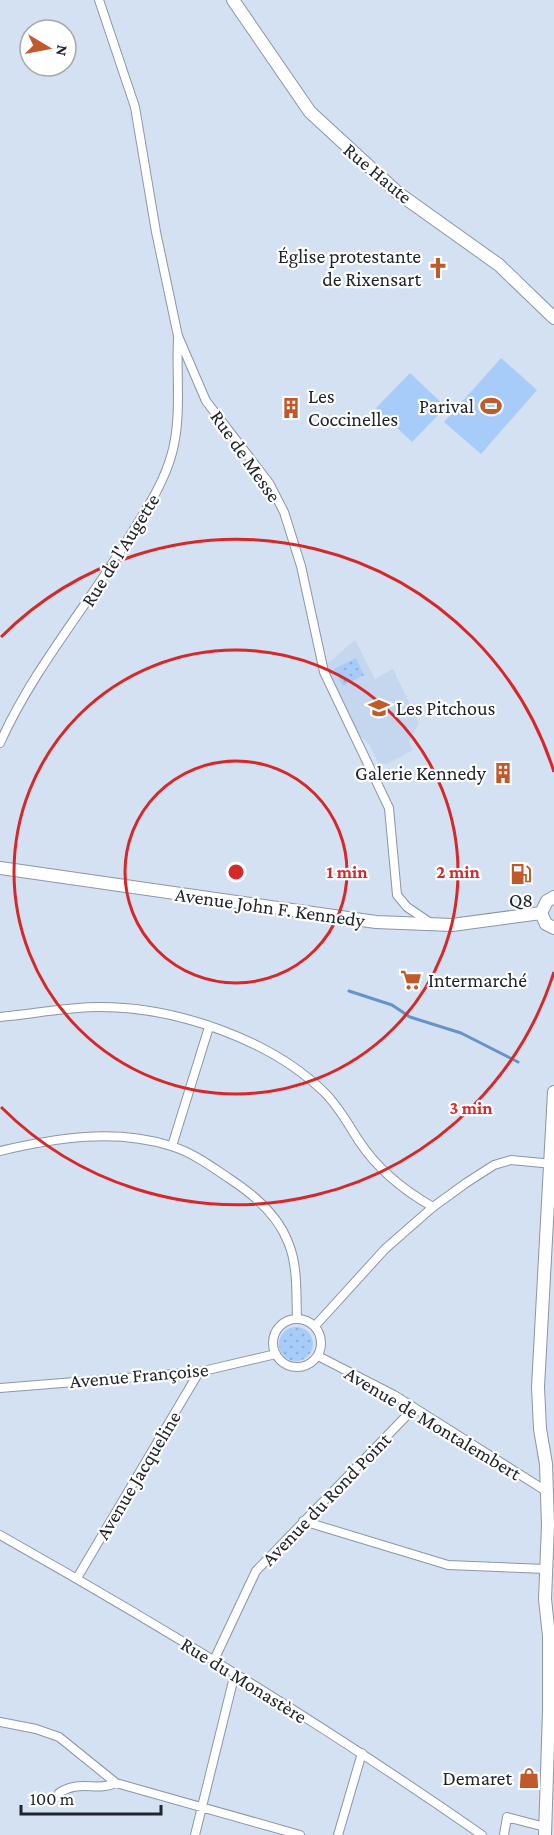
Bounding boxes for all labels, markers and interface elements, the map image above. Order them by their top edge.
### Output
north arrow [18,18,78,78]
text: N [53,44,72,57]
street label: Rue Haute [339,138,417,208]
place label: Église protestante de Rixensart [278,245,421,290]
church icon: Église protestante de Rixensart [426,256,450,280]
place label: Les Coccinelles [308,385,398,430]
sports icon: Parival [479,394,503,418]
place label: Parival [419,395,474,417]
building icon: Les Coccinelles [279,396,303,420]
street label: Rue de Messe [206,406,286,506]
street label: Rue de l'Augette [77,489,164,611]
school or university icon: Les Pitchous [367,696,391,720]
place label: Les Pitchous [396,697,496,719]
building icon: Galerie Kennedy [491,761,515,785]
place label: Galerie Kennedy [355,762,487,785]
centre of rings [226,862,246,882]
text: 1 min [327,862,368,882]
text: 2 min [436,862,480,882]
fuel station icon: Q8 [509,862,533,886]
street label: Avenue John F. Kennedy [173,883,367,932]
place label: Q8 [509,889,533,911]
supermarket icon: Intermarché [399,968,423,992]
place label: Intermarché [428,969,527,991]
text: 3 min [449,1098,493,1118]
street label: Avenue Françoise [69,1358,210,1393]
street label: Avenue de Montalembert [341,1362,525,1485]
street label: Avenue Jacqueline [91,1407,186,1544]
street label: Avenue du Rond Point [257,1428,395,1570]
street label: Rue du Monastère [177,1633,311,1728]
shop icon: Demaret [517,1766,541,1790]
place label: Demaret [442,1767,512,1789]
scale bar [21,1778,160,1816]
text: 100 m [30,1789,75,1809]

